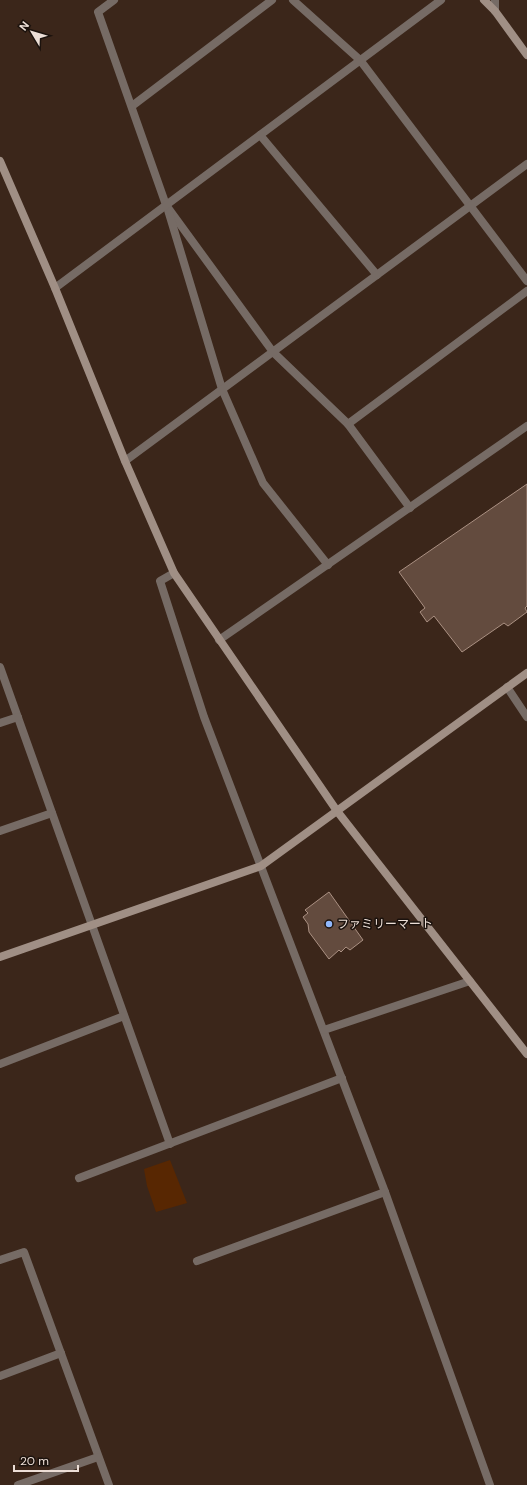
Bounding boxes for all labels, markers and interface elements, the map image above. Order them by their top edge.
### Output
north arrow [12,12,52,52]
text: N [16,18,32,33]
place label: ファミリーマート [337,916,433,932]
marker: ファミリーマート [324,919,334,929]
scale bar [14,1447,78,1473]
text: 20 m [20,1453,49,1469]

